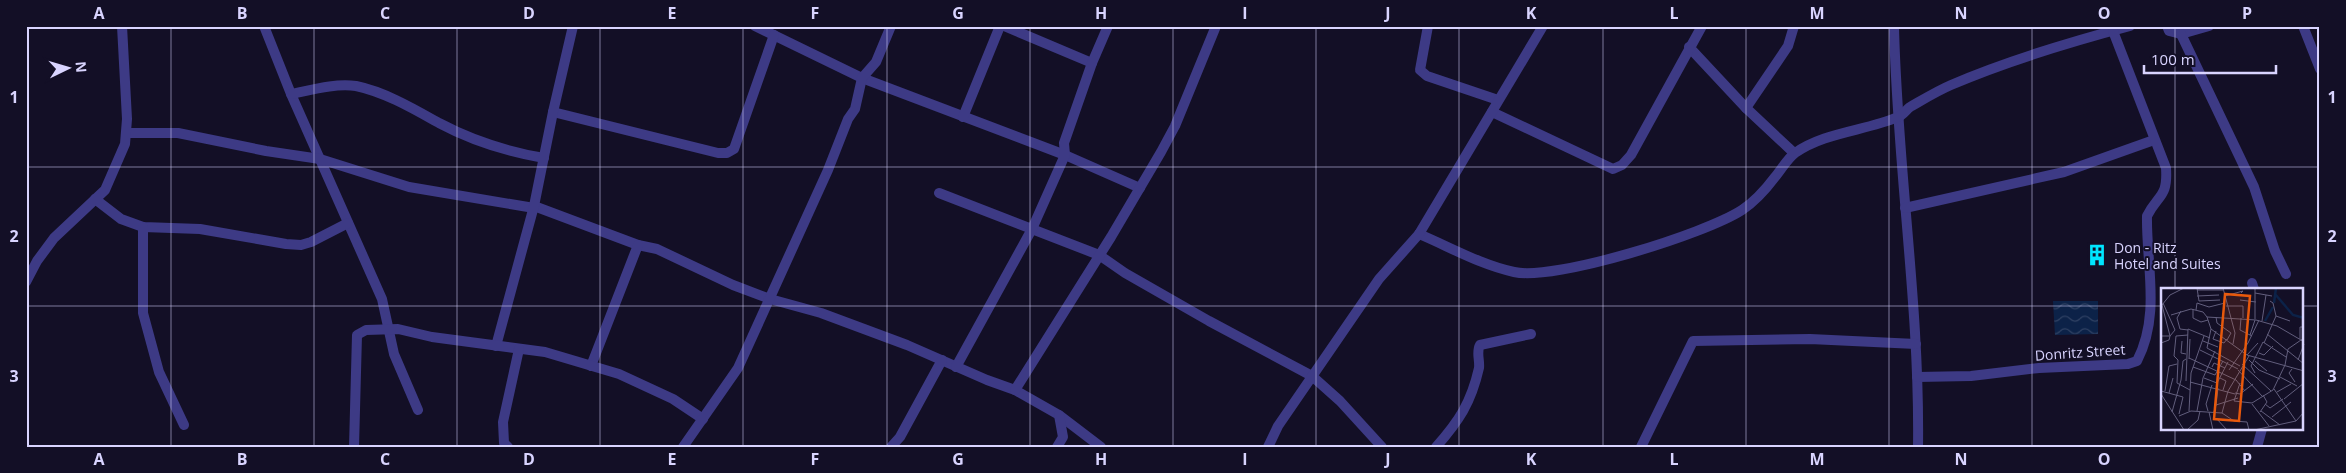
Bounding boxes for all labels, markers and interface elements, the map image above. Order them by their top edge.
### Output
text: A [93,2,105,24]
text: B [237,2,247,24]
text: C [380,2,390,24]
text: D [523,2,535,24]
text: E [668,2,677,24]
text: F [811,2,819,24]
text: G [952,2,964,24]
text: H [1095,2,1107,24]
text: I [1242,2,1248,24]
text: J [1383,2,1391,24]
text: K [1526,2,1537,24]
text: L [1669,2,1679,24]
text: M [1809,2,1825,24]
text: N [1954,2,1968,24]
text: O [2098,2,2110,24]
text: P [2242,2,2252,24]
north arrow [42,42,92,92]
scale bar [2144,42,2276,74]
text: 100 m [2151,49,2195,69]
text: N [71,60,91,73]
text: 1 [9,86,19,108]
text: 1 [2327,86,2337,108]
text: 2 [9,225,19,247]
text: 2 [2327,225,2337,247]
place label: Don - Ritz Hotel and Suites [2114,238,2221,273]
building icon: Don - Ritz Hotel and Suites [2084,242,2110,268]
inset map [2161,288,2304,430]
street label: Donritz Street [2034,339,2126,365]
text: 3 [9,365,19,387]
text: 3 [2327,365,2337,387]
text: A [93,448,105,470]
text: B [237,448,247,470]
text: C [380,448,390,470]
text: D [523,448,535,470]
text: E [668,448,677,470]
text: F [811,448,819,470]
text: G [952,448,964,470]
text: H [1095,448,1107,470]
text: I [1242,448,1248,470]
text: J [1383,448,1391,470]
text: K [1526,448,1537,470]
text: L [1669,448,1679,470]
text: M [1809,448,1825,470]
text: N [1954,448,1968,470]
text: O [2098,448,2110,470]
text: P [2242,448,2252,470]

